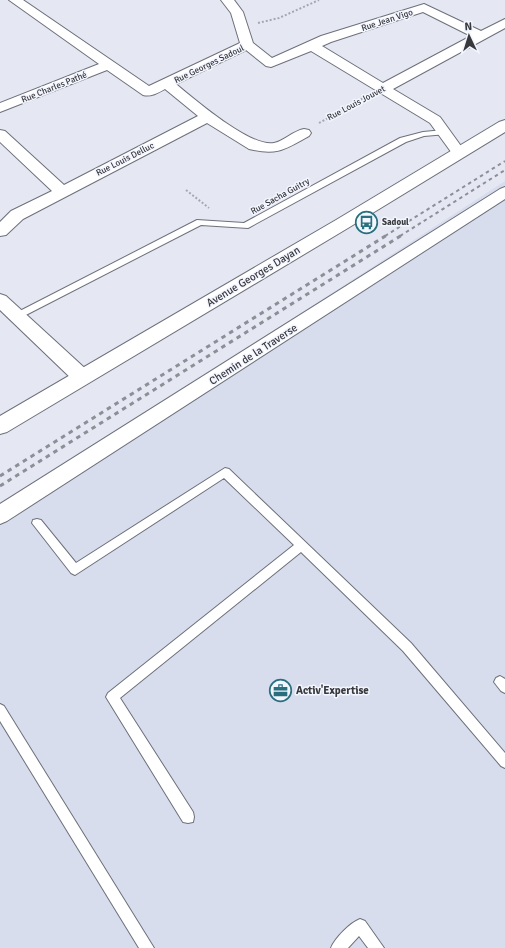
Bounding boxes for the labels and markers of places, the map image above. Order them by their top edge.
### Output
bus stop icon: Sadoul [354,209,380,235]
place label: Sadoul [382,217,409,228]
office icon: Activ'Expertise [268,677,294,703]
place label: Activ'Expertise [296,684,369,697]

